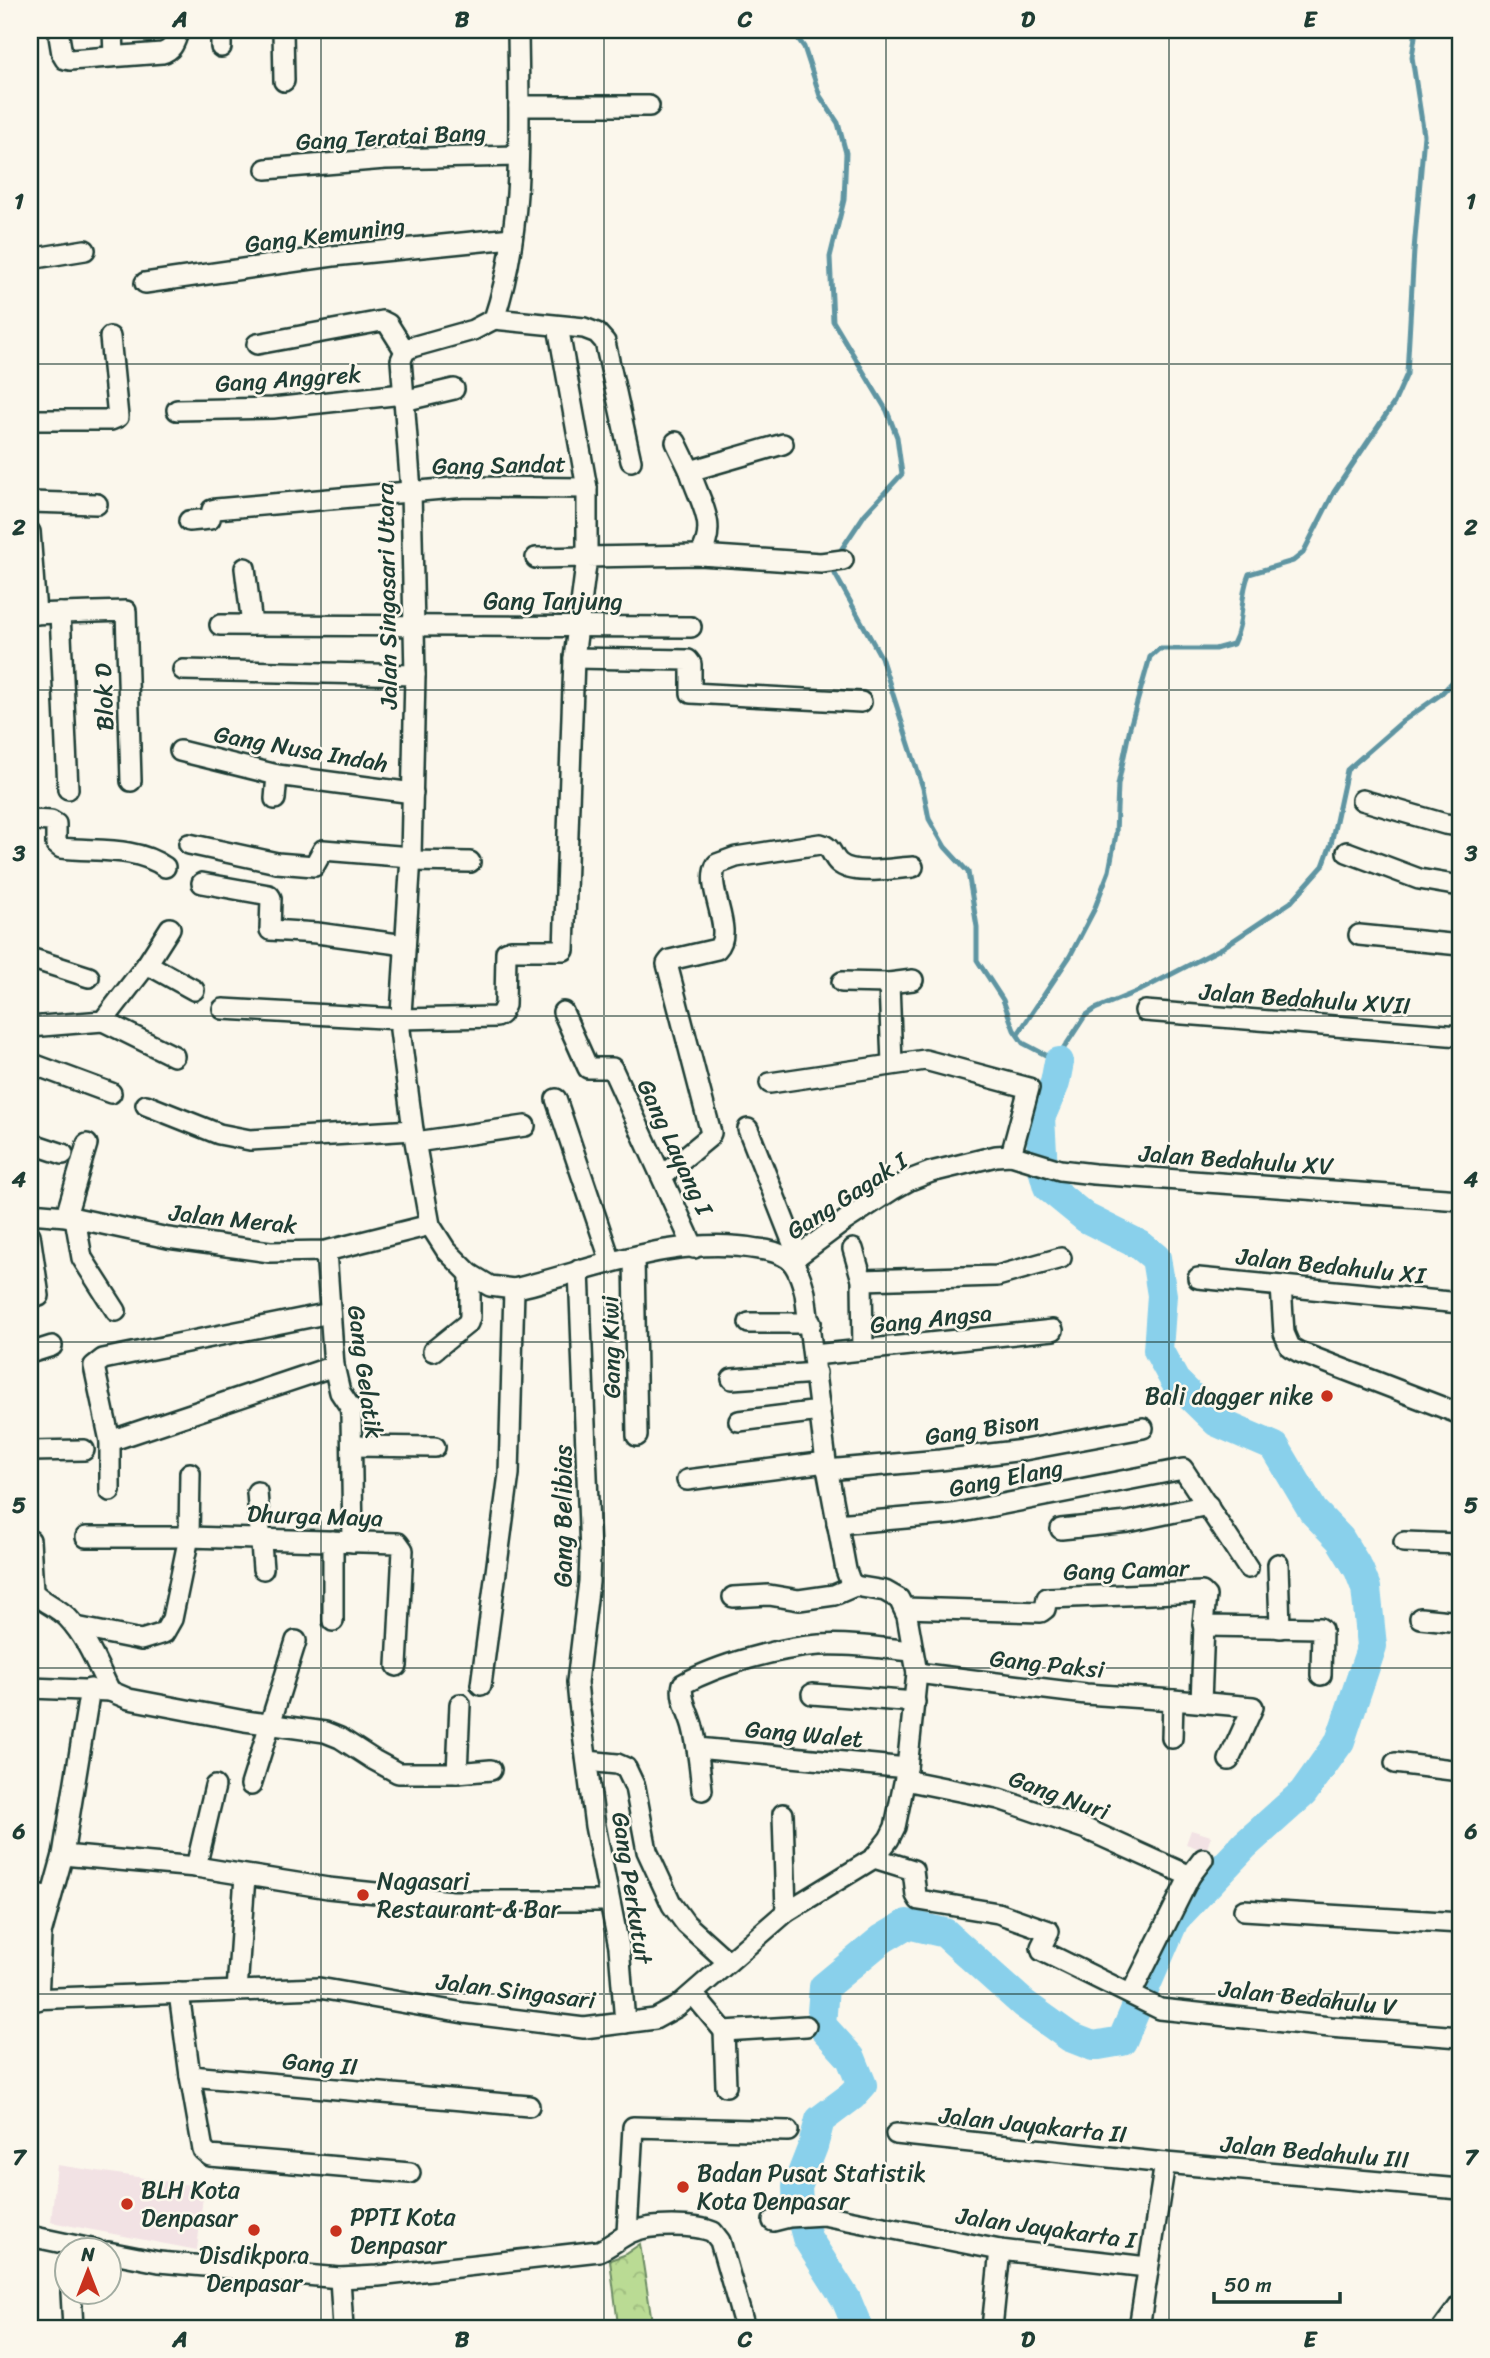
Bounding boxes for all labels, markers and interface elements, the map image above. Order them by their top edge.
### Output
text: A [171,0,188,40]
text: B [455,0,470,40]
text: C [737,0,753,40]
text: D [1021,0,1036,40]
text: E [1304,0,1319,40]
street label: Gang Teratai Bang [295,111,487,163]
text: 1 [14,181,24,222]
text: 1 [1466,181,1476,222]
street label: Gang Kemuning [242,204,408,266]
street label: Gang Anggrek [214,353,363,405]
street label: Gang Sandat [432,443,566,487]
street label: Jalan Singasari Utara [364,482,410,711]
text: 2 [11,507,26,548]
text: 2 [1463,507,1478,548]
street label: Gang Tanjung [483,580,623,622]
street label: Blok D [82,662,126,731]
street label: Gang Nusa Indah [211,713,391,785]
text: 3 [12,833,26,874]
text: 3 [1464,833,1478,874]
street label: Jalan Bedahulu XVII [1197,971,1413,1027]
street label: Gang Layang I [625,1072,726,1224]
street label: Jalan Bedahulu XV [1137,1132,1335,1188]
street label: Gang Gagak I [778,1140,918,1251]
text: 4 [11,1159,27,1200]
text: 4 [1463,1159,1479,1200]
street label: Jalan Merak [166,1191,299,1247]
street label: Jalan Bedahulu XI [1233,1235,1429,1297]
street label: Gang Angsa [868,1292,994,1346]
street label: Gang Kiwi [589,1295,633,1399]
street label: Gang Gelatik [335,1303,395,1442]
place label: Bali dagger nike [1145,1375,1313,1417]
marker: Bali dagger nike [1319,1388,1335,1404]
street label: Gang Bison [922,1400,1042,1458]
street label: Gang Belibias [542,1445,584,1587]
street label: Gang Elang [945,1446,1067,1510]
text: 5 [12,1485,26,1526]
text: 5 [1464,1485,1478,1526]
street label: Dhurga Maya [246,1493,384,1539]
street label: Gang Camar [1062,1547,1192,1593]
street label: Gang Paksi [988,1637,1107,1691]
street label: Gang Walet [743,1708,865,1760]
street label: Gang Nuri [1003,1757,1116,1833]
street label: Gang Perkutut [599,1809,665,1968]
text: 6 [11,1811,26,1852]
text: 6 [1463,1811,1478,1852]
place label: Nagasari Restaurant & Bar [377,1860,562,1930]
marker: Nagasari Restaurant & Bar [355,1887,371,1903]
street label: Jalan Singasari [433,1960,598,2022]
street label: Jalan Bedahulu V [1216,1968,1400,2028]
street label: Gang II [281,2040,360,2088]
street label: Jalan Jayakarta II [936,2094,1130,2156]
street label: Jalan Bedahulu III [1218,2123,1411,2181]
text: 7 [12,2137,27,2178]
text: 7 [1464,2137,1479,2178]
place label: Badan Pusat Statistik Kota Denpasar [697,2152,926,2222]
place label: BLH Kota Denpasar [141,2169,241,2239]
marker: Badan Pusat Statistik Kota Denpasar [675,2179,691,2195]
street label: Jalan Jayakarta I [952,2194,1140,2262]
marker: BLH Kota Denpasar [119,2196,135,2212]
place label: PPTI Kota Denpasar [350,2196,457,2266]
marker: Disdikpora Denpasar [246,2222,262,2238]
marker: PPTI Kota Denpasar [328,2223,344,2239]
place label: Disdikpora Denpasar [199,2234,309,2304]
north arrow [52,2236,122,2306]
text: N [80,2238,95,2271]
scale bar [1214,2260,1340,2304]
text: 50 m [1224,2266,1272,2304]
text: A [171,2319,188,2358]
text: B [455,2319,470,2358]
text: C [737,2319,753,2358]
text: D [1021,2319,1036,2358]
text: E [1304,2319,1319,2358]

